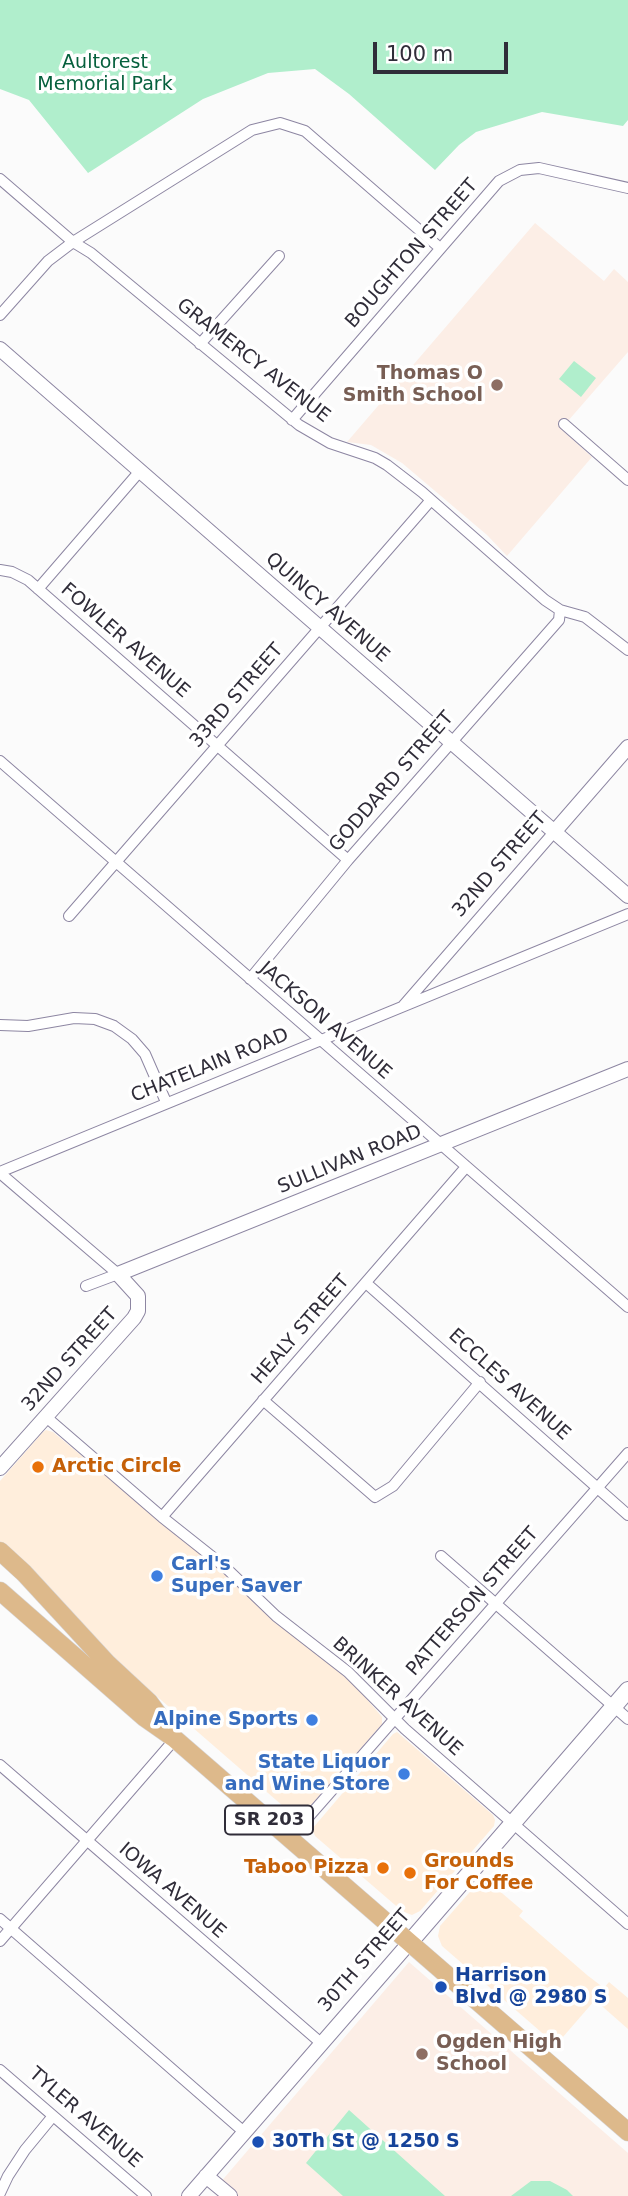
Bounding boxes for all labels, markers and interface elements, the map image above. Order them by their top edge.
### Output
scale bar [376,28,511,72]
text: 100 m [386,42,453,66]
park label: Aultorest Memorial Park [37,52,173,96]
street label: BOUGHTON STREET [341,175,483,333]
street label: GRAMERCY AVENUE [172,294,334,428]
place label: Thomas O Smith School [343,363,483,407]
marker: Thomas O Smith School [489,377,505,393]
street label: QUINCY AVENUE [261,548,393,668]
street label: FOWLER AVENUE [56,579,194,703]
street label: 33RD STREET [186,639,288,753]
street label: GODDARD STREET [325,707,459,857]
street label: 32ND STREET [448,808,552,922]
street label: JACKSON AVENUE [254,957,396,1085]
street label: CHATELAIN ROAD [128,1024,292,1108]
street label: SULLIVAN ROAD [275,1121,425,1199]
street label: HEALY STREET [247,1271,355,1389]
street label: 32ND STREET [18,1303,122,1417]
street label: ECCLES AVENUE [443,1324,575,1446]
place label: Arctic Circle [52,1456,181,1478]
marker: Arctic Circle [30,1459,46,1475]
street label: PATTERSON STREET [402,1523,544,1681]
place label: Carl's Super Saver [171,1554,302,1598]
marker: Carl's Super Saver [149,1568,165,1584]
street label: BRINKER AVENUE [327,1633,467,1761]
place label: Alpine Sports [154,1709,298,1731]
marker: Alpine Sports [304,1712,320,1728]
place label: State Liquor and Wine Store [225,1752,390,1796]
marker: State Liquor and Wine Store [396,1766,412,1782]
road number: SR 203 [225,1806,313,1834]
street label: IOWA AVENUE [114,1838,230,1944]
place label: Grounds For Coffee [424,1851,533,1895]
place label: Taboo Pizza [244,1857,369,1879]
marker: Taboo Pizza [375,1860,391,1876]
marker: Grounds For Coffee [402,1865,418,1881]
street label: 30TH STREET [314,1905,416,2017]
place label: Harrison Blvd @ 2980 S [455,1965,607,2009]
marker: Harrison Blvd @ 2980 S [433,1979,449,1995]
place label: Ogden High School [436,2032,562,2076]
marker: Ogden High School [414,2046,430,2062]
street label: TYLER AVENUE [24,2063,146,2173]
place label: 30Th St @ 1250 S [272,2131,460,2153]
marker: 30Th St @ 1250 S [250,2134,266,2150]

